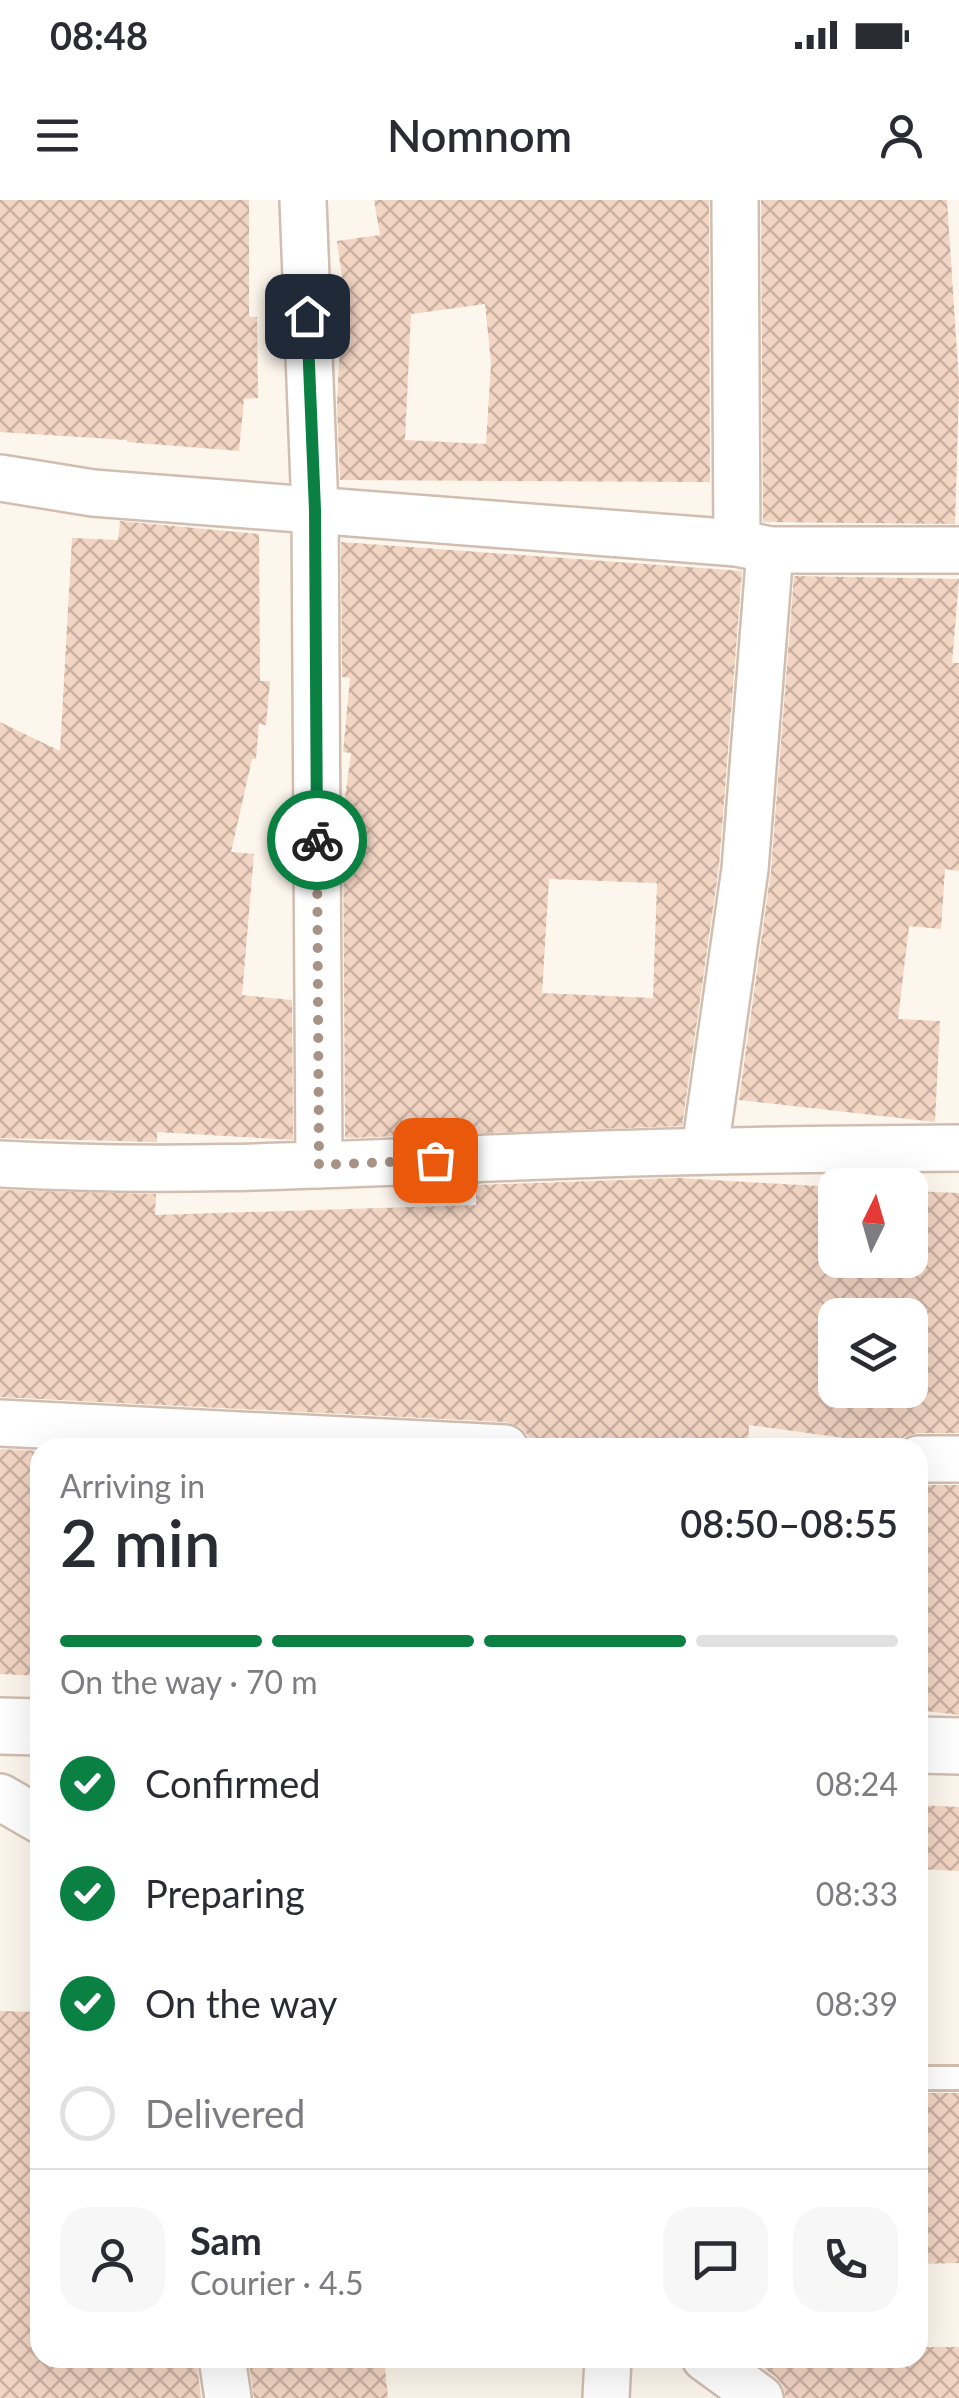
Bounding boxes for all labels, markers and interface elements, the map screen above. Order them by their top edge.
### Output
text: 08:48 [50,12,148,58]
icon: menu [30,108,85,163]
text: Nomnom [387,108,572,162]
icon: person [874,108,929,163]
pin [265,274,350,359]
icon: home [280,289,335,344]
courier [267,790,367,890]
icon: bike [290,813,345,868]
pin [393,1118,478,1203]
icon: bag [408,1133,463,1188]
north arrow [818,1168,928,1278]
map controls [818,1168,928,1408]
button: layers [818,1298,928,1408]
text: Arriving in [60,1466,205,1505]
text: 08:50–08:55 [680,1500,898,1546]
text: 2 min [60,1503,220,1581]
text: On the way · 70 m [60,1662,318,1701]
icon: check [60,1756,115,1811]
text: Confirmed [145,1760,321,1806]
text: 08:24 [816,1764,898,1803]
icon: check [60,1866,115,1921]
text: Preparing [145,1870,305,1916]
text: 08:33 [816,1874,898,1913]
icon: check [60,1976,115,2031]
text: On the way [145,1980,337,2026]
text: 08:39 [816,1984,898,2023]
text: Delivered [145,2090,305,2136]
button: person [60,2207,165,2312]
button: chat [663,2207,768,2312]
button: phone [793,2207,898,2312]
text: Sam [190,2217,262,2263]
text: Courier · 4.5 [190,2263,364,2302]

